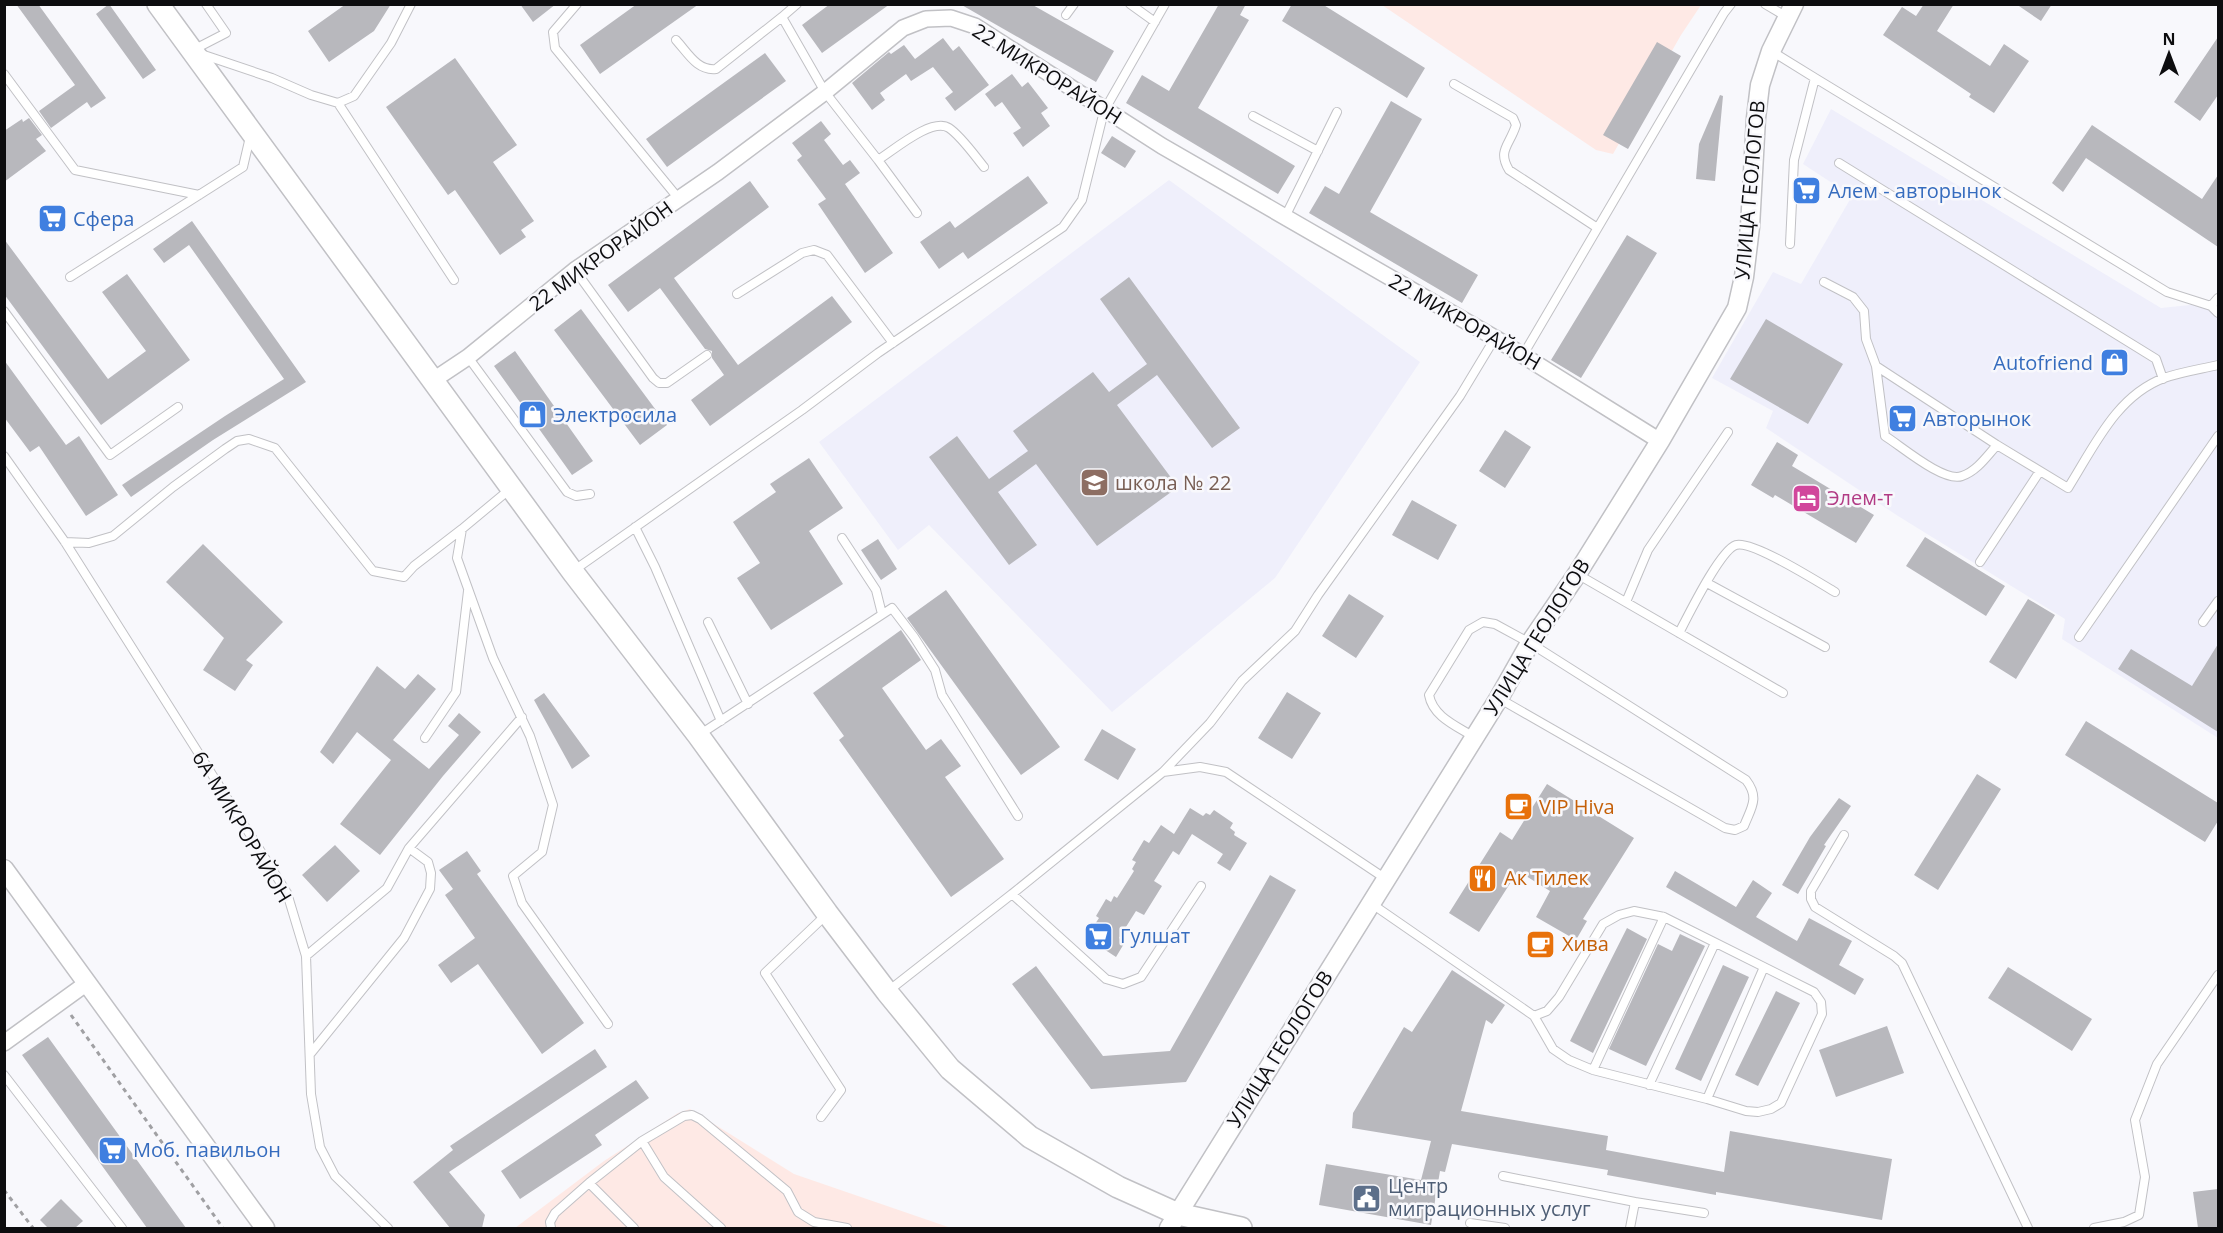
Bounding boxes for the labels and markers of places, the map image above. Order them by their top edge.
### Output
supermarket icon: Алем - авторынок [1791,175,1823,207]
place label: Алем - авторынок [1828,177,2002,204]
supermarket icon: Сфера [36,203,68,235]
place label: Сфера [73,205,134,232]
shop icon: Autofriend [2098,347,2130,379]
place label: Autofriend [1993,349,2093,376]
shop icon: Электросила [516,399,548,431]
place label: Электросила [553,401,677,428]
supermarket icon: Авторынок [1886,403,1918,435]
place label: Авторынок [1923,405,2032,432]
school or university icon: школа № 22 [1078,467,1110,499]
place label: школа № 22 [1115,469,1231,496]
hotel icon: Элем-т [1790,482,1822,514]
place label: Элем-т [1827,484,1893,511]
cafe icon: VIP Hiva [1502,791,1534,823]
place label: VIP Hiva [1539,793,1615,820]
restaurant icon: Ак Тилек [1467,862,1499,894]
place label: Ак Тилек [1504,864,1590,891]
supermarket icon: Гулшат [1083,920,1115,952]
place label: Гулшат [1120,922,1190,949]
cafe icon: Хива [1525,928,1557,960]
place label: Хива [1562,930,1609,957]
supermarket icon: Моб. павильон [96,1134,128,1166]
place label: Моб. павильон [133,1136,281,1163]
place label: Центр миграционных услуг [1388,1172,1591,1222]
public building icon: Центр миграционных услуг [1351,1182,1383,1214]

